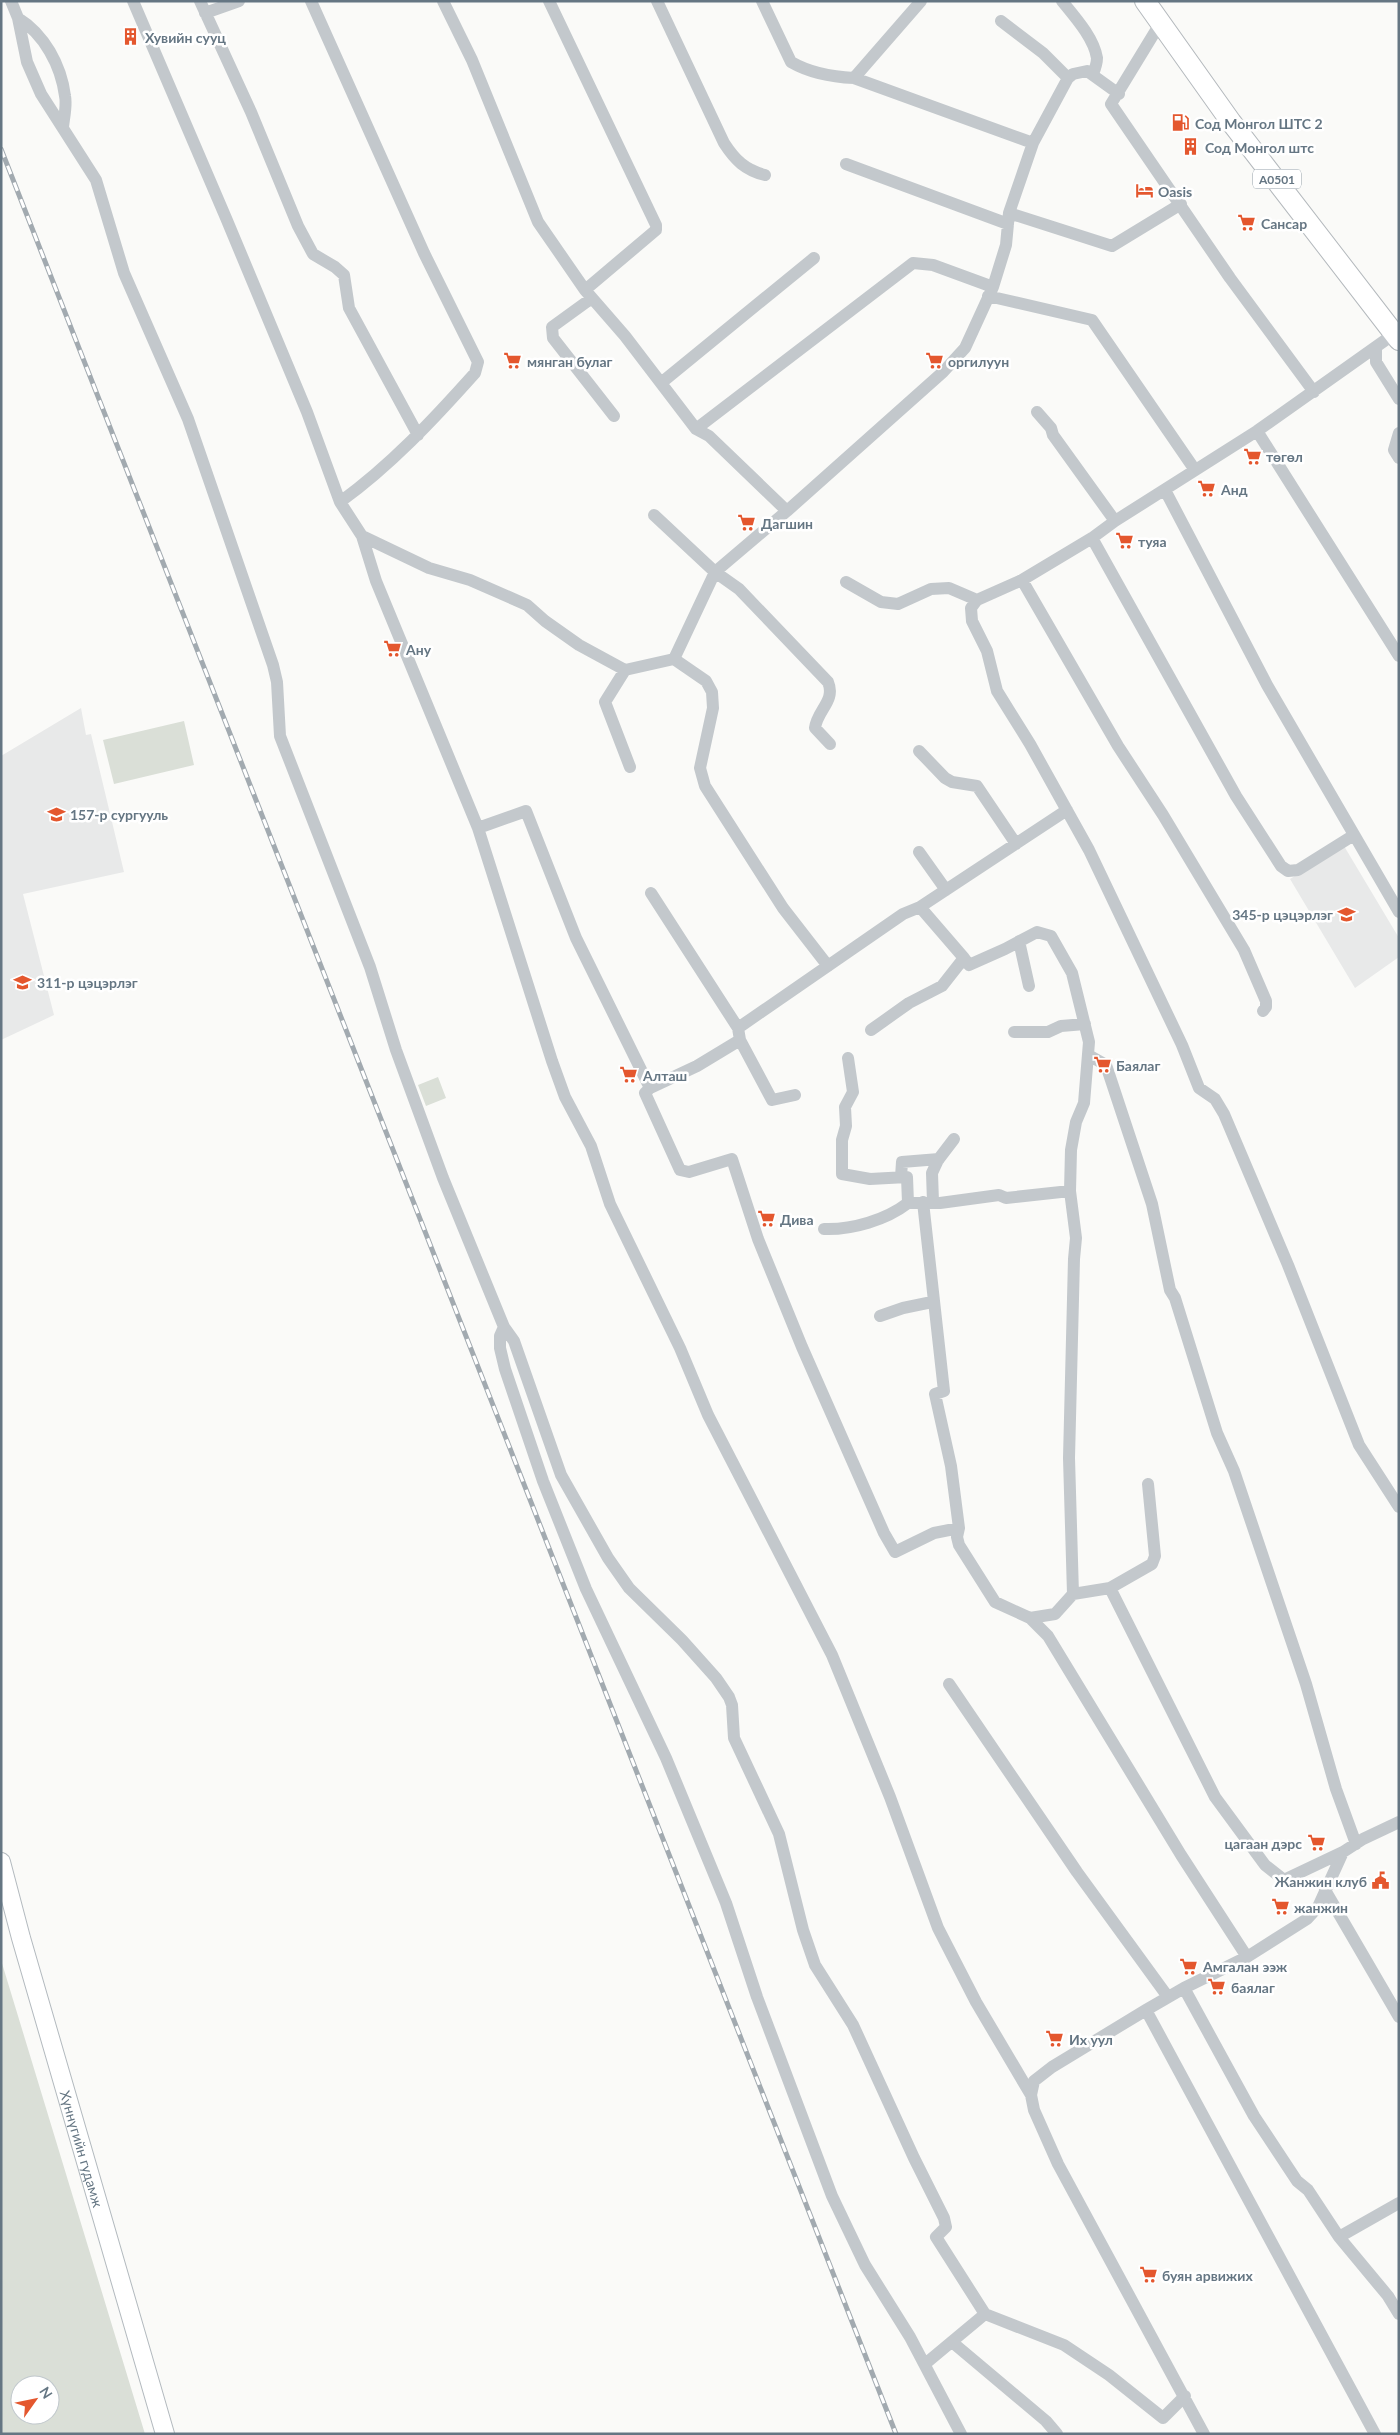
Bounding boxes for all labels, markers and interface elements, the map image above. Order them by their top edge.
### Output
building icon: Хувийн сууц [121,27,141,47]
place label: Хувийн сууц [145,29,226,46]
fuel station icon: Сод Монгол ШТС 2 [1171,113,1191,133]
place label: Сод Монгол ШТС 2 [1195,115,1323,132]
building icon: Сод Монгол штс [1181,137,1201,157]
place label: Сод Монгол штс [1205,139,1314,156]
road number: A0501 [1253,170,1301,188]
hotel icon: Oasis [1134,181,1154,201]
place label: Oasis [1158,183,1192,200]
supermarket icon: Сансар [1237,213,1257,233]
place label: Сансар [1261,215,1307,232]
supermarket icon: мянган булаг [503,351,523,371]
supermarket icon: оргилуун [924,351,944,371]
place label: мянган булаг [527,353,613,370]
place label: оргилуун [948,353,1009,370]
supermarket icon: төгөл [1242,446,1262,466]
place label: төгөл [1266,448,1303,465]
supermarket icon: Анд [1197,479,1217,499]
place label: Анд [1220,481,1248,498]
supermarket icon: Дагшин [737,513,757,533]
place label: Дагшин [761,515,813,532]
supermarket icon: туяа [1114,531,1134,551]
place label: туяа [1138,533,1167,550]
supermarket icon: Ану [382,639,402,659]
place label: Ану [405,641,432,658]
school or university icon: 157-р сургууль [46,804,66,824]
place label: 157-р сургууль [70,806,168,823]
school or university icon: 345-р цэцэрлэг [1337,904,1357,924]
place label: 345-р цэцэрлэг [1232,906,1333,923]
school or university icon: 311-р цэцэрлэг [13,972,33,992]
place label: 311-р цэцэрлэг [37,974,138,991]
supermarket icon: Баялаг [1092,1055,1112,1075]
place label: Баялаг [1116,1057,1160,1074]
supermarket icon: Алташ [619,1065,639,1085]
place label: Алташ [642,1067,687,1084]
supermarket icon: Дива [756,1209,776,1229]
place label: Дива [780,1211,814,1228]
supermarket icon: цагаан дэрс [1306,1833,1326,1853]
place label: цагаан дэрс [1224,1835,1302,1852]
public building icon: Жанжин клуб [1371,1871,1391,1891]
place label: Жанжин клуб [1274,1873,1367,1890]
supermarket icon: жанжин [1270,1897,1290,1917]
place label: жанжин [1294,1899,1348,1916]
supermarket icon: Амгалан ээж [1179,1956,1199,1976]
place label: Амгалан ээж [1202,1958,1288,1975]
supermarket icon: баялаг [1207,1977,1227,1997]
place label: баялаг [1231,1979,1275,1996]
supermarket icon: Их уул [1045,2029,1065,2049]
place label: Их уул [1069,2031,1113,2048]
street label: Хүннүгийн гудамж [57,2088,107,2209]
supermarket icon: буян арвижих [1138,2265,1158,2285]
place label: буян арвижих [1162,2267,1253,2284]
north arrow [10,2375,60,2425]
text: N [36,2383,56,2402]

